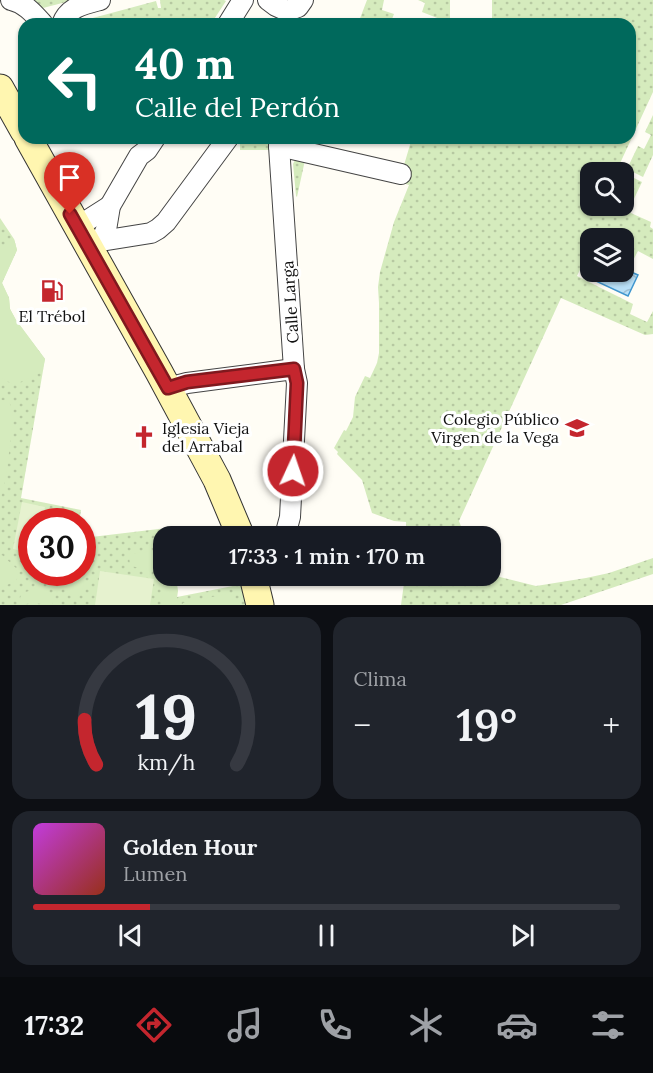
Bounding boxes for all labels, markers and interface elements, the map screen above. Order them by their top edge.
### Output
text: 40 m [135,37,234,91]
icon: left [36,42,114,120]
text: Calle del Perdón [135,90,340,124]
pin [44,152,95,214]
icon: arrive [53,161,86,194]
map controls [580,162,634,282]
button: search [580,162,634,216]
button: layers [580,228,634,282]
street label: Calle Larga [277,260,303,344]
fuel station icon: El Trébol [39,278,65,304]
place label: El Trébol [18,306,86,326]
place label: Colegio Público Virgen de la Vega [430,409,559,447]
school or university icon: Colegio Público Virgen de la Vega [564,415,590,441]
place label: Iglesia Vieja del Arrabal [162,418,250,456]
church icon: Iglesia Vieja del Arrabal [131,424,157,450]
position arrow [261,439,325,503]
speed limit sign: 30 [18,508,96,586]
text: 17:33 · 1 min · 170 m [229,542,425,570]
text: Clima [354,666,407,691]
text: 19 [136,676,197,756]
text: 19° [456,696,517,753]
text: − [354,704,371,746]
text: + [603,704,620,746]
text: km/h [137,748,195,776]
text: Golden Hour [123,833,257,861]
text: Lumen [123,861,187,886]
icon: previous [114,919,147,952]
icon: pause [310,919,343,952]
icon: next [506,919,539,952]
icon: directions [133,1004,175,1046]
icon: music [224,1004,266,1046]
icon: phone [314,1004,356,1046]
icon: climate [405,1004,447,1046]
icon: car [496,1004,538,1046]
icon: filters [587,1004,629,1046]
text: 17:32 [24,1008,84,1042]

